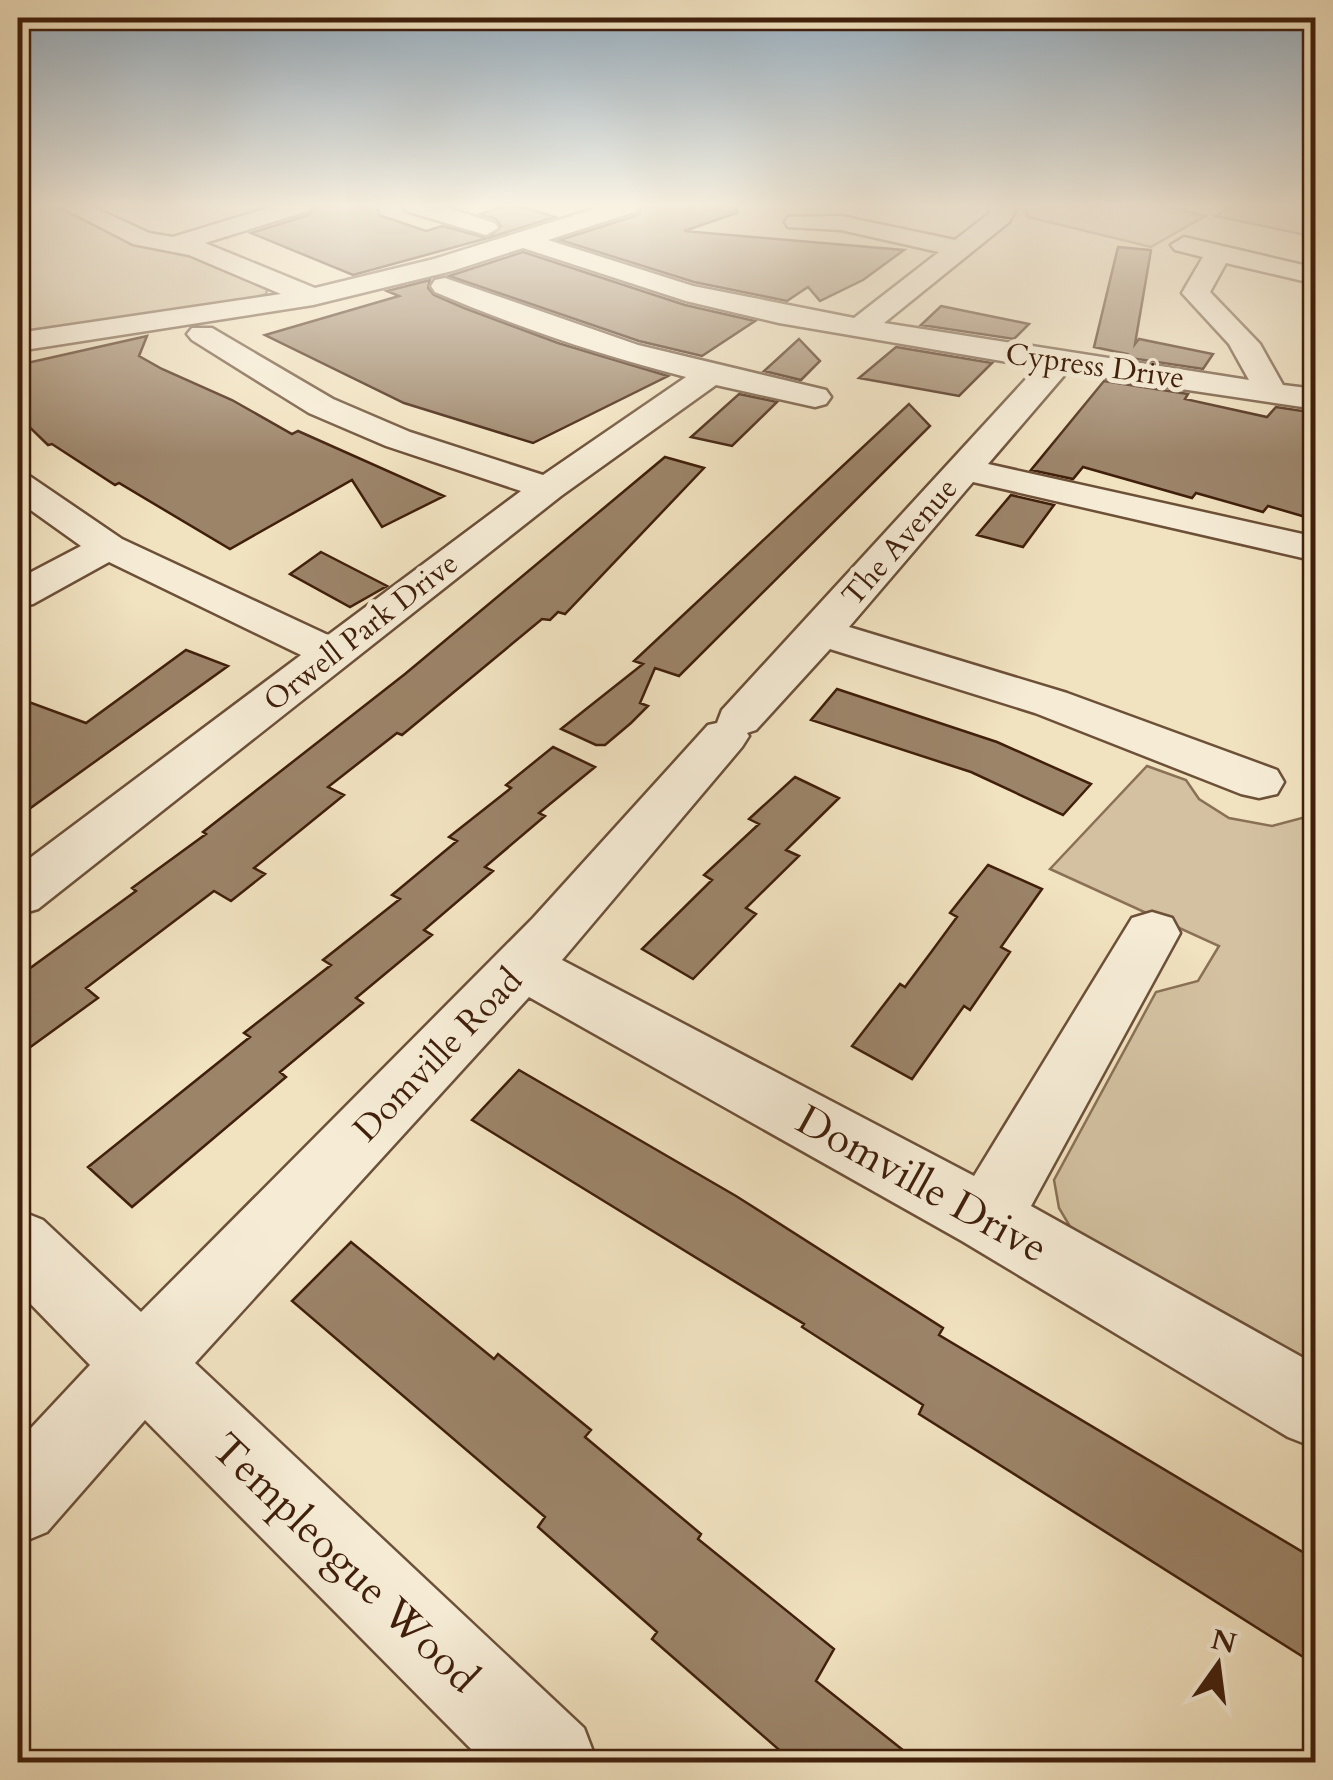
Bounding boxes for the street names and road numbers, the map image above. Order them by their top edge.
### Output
street label: Cypress Drive [1003,333,1187,399]
street label: The Avenue [833,469,967,615]
street label: Orwell Park Drive [255,543,467,721]
street label: Domville Road [343,957,534,1152]
street label: Domville Drive [786,1092,1058,1276]
street label: Templeogue Wood [199,1420,491,1706]

